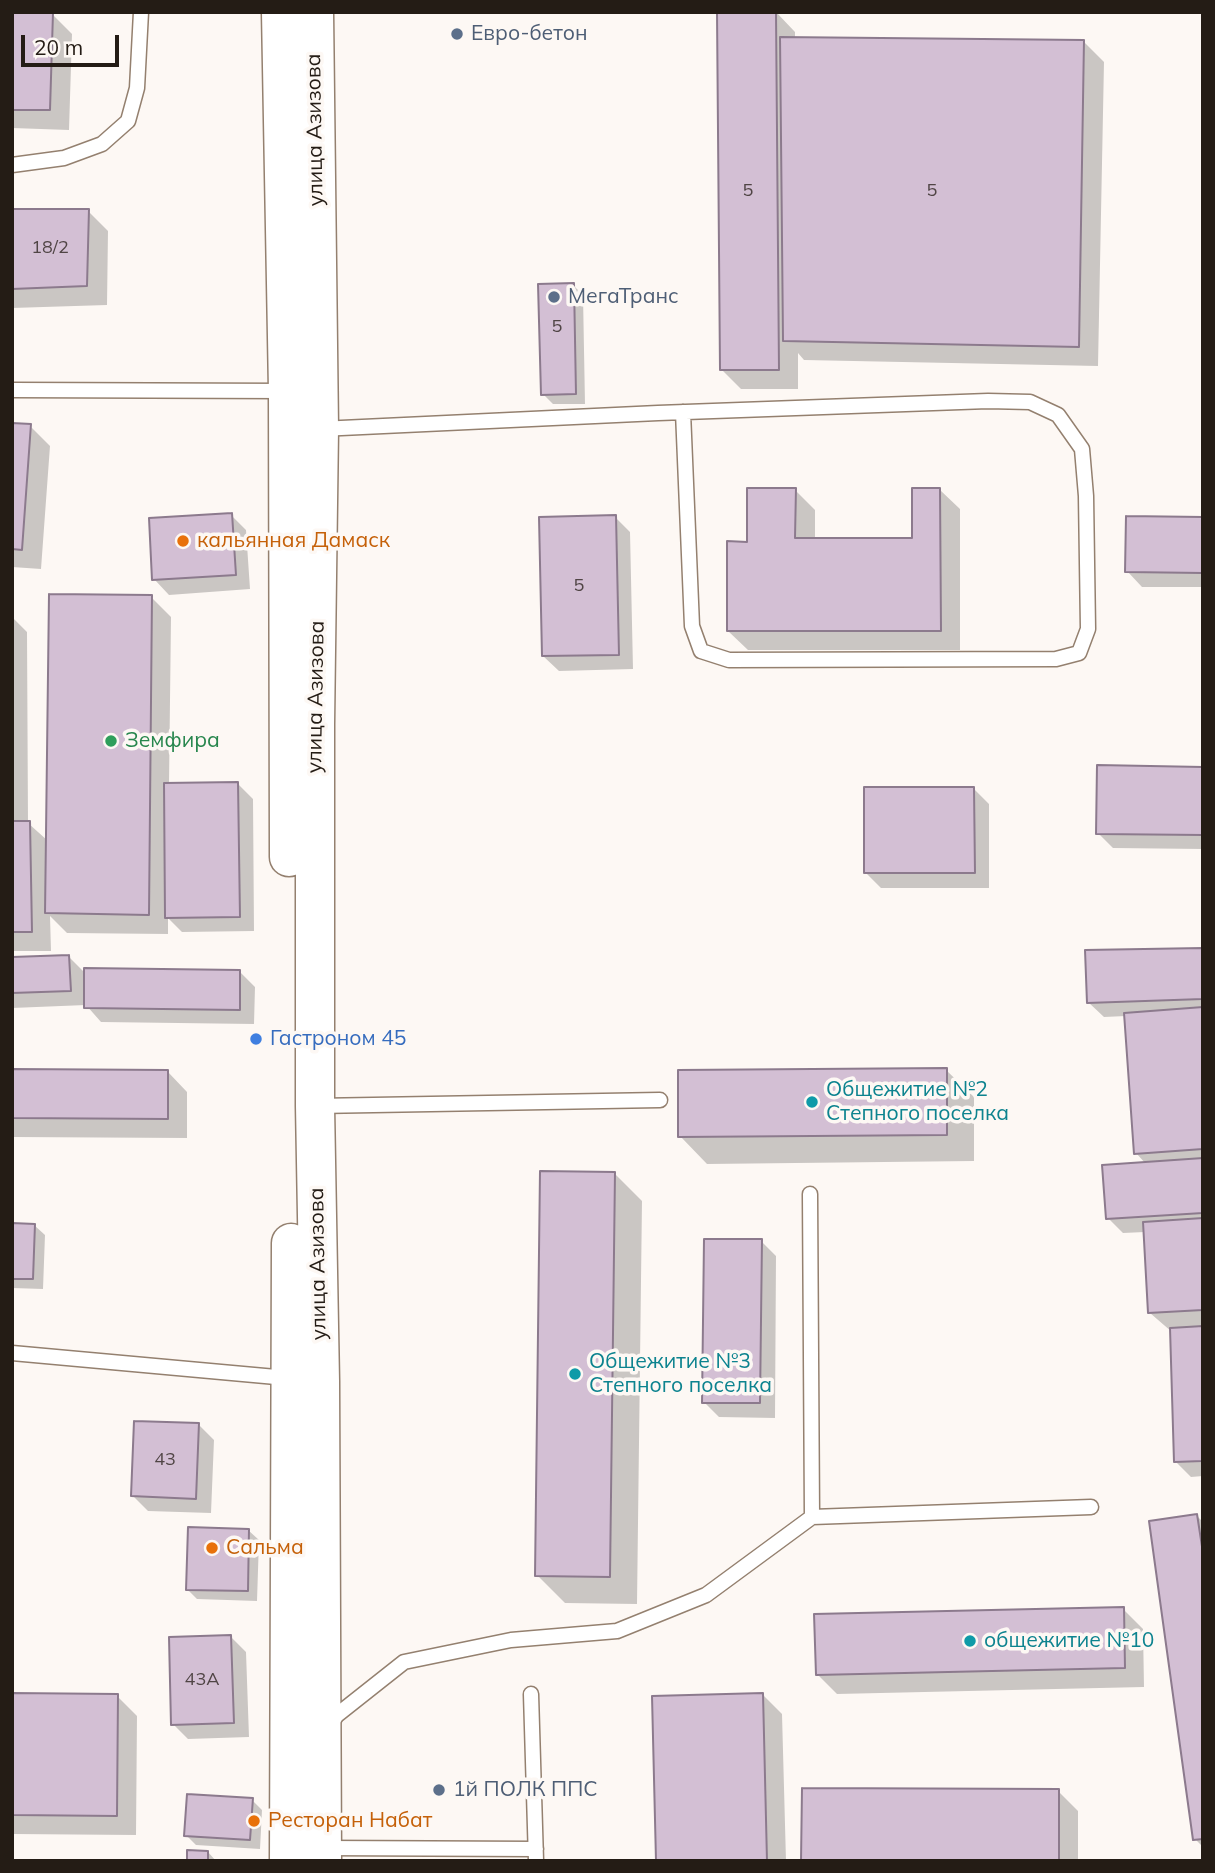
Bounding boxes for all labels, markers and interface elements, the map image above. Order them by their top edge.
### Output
scale bar [24,21,122,65]
place label: Евро-бетон [471,21,588,47]
marker: Евро-бетон [449,26,465,42]
text: 20 m [34,34,83,60]
street label: улица Азизова [301,53,329,207]
house number: 5 [743,180,753,202]
house number: 5 [927,180,937,202]
house number: 18/2 [31,237,69,259]
place label: МегаТранс [568,284,679,310]
marker: МегаТранс [546,289,562,305]
house number: 5 [552,316,562,338]
place label: кальянная Дамаск [197,528,390,554]
marker: кальянная Дамаск [175,533,191,549]
house number: 5 [574,575,584,597]
street label: улица Азизова [302,620,330,774]
place label: Земфира [125,728,220,754]
marker: Земфира [103,733,119,749]
place label: Гастроном 45 [270,1026,406,1052]
marker: Гастроном 45 [248,1031,264,1047]
place label: Общежитие №2 Степного поселка [826,1077,1009,1127]
marker: Общежитие №2 Степного поселка [804,1094,820,1110]
street label: улица Азизова [304,1187,332,1341]
place label: Общежитие №3 Степного поселка [589,1349,772,1399]
marker: Общежитие №3 Степного поселка [567,1366,583,1382]
house number: 43 [154,1449,176,1471]
place label: Сальма [226,1535,304,1561]
marker: Сальма [204,1540,220,1556]
place label: общежитие №10 [984,1628,1154,1654]
marker: общежитие №10 [962,1633,978,1649]
house number: 43А [185,1669,219,1691]
place label: 1й ПОЛК ППС [453,1777,598,1803]
marker: 1й ПОЛК ППС [431,1782,447,1798]
place label: Ресторан Набат [268,1808,432,1834]
marker: Ресторан Набат [246,1813,262,1829]

